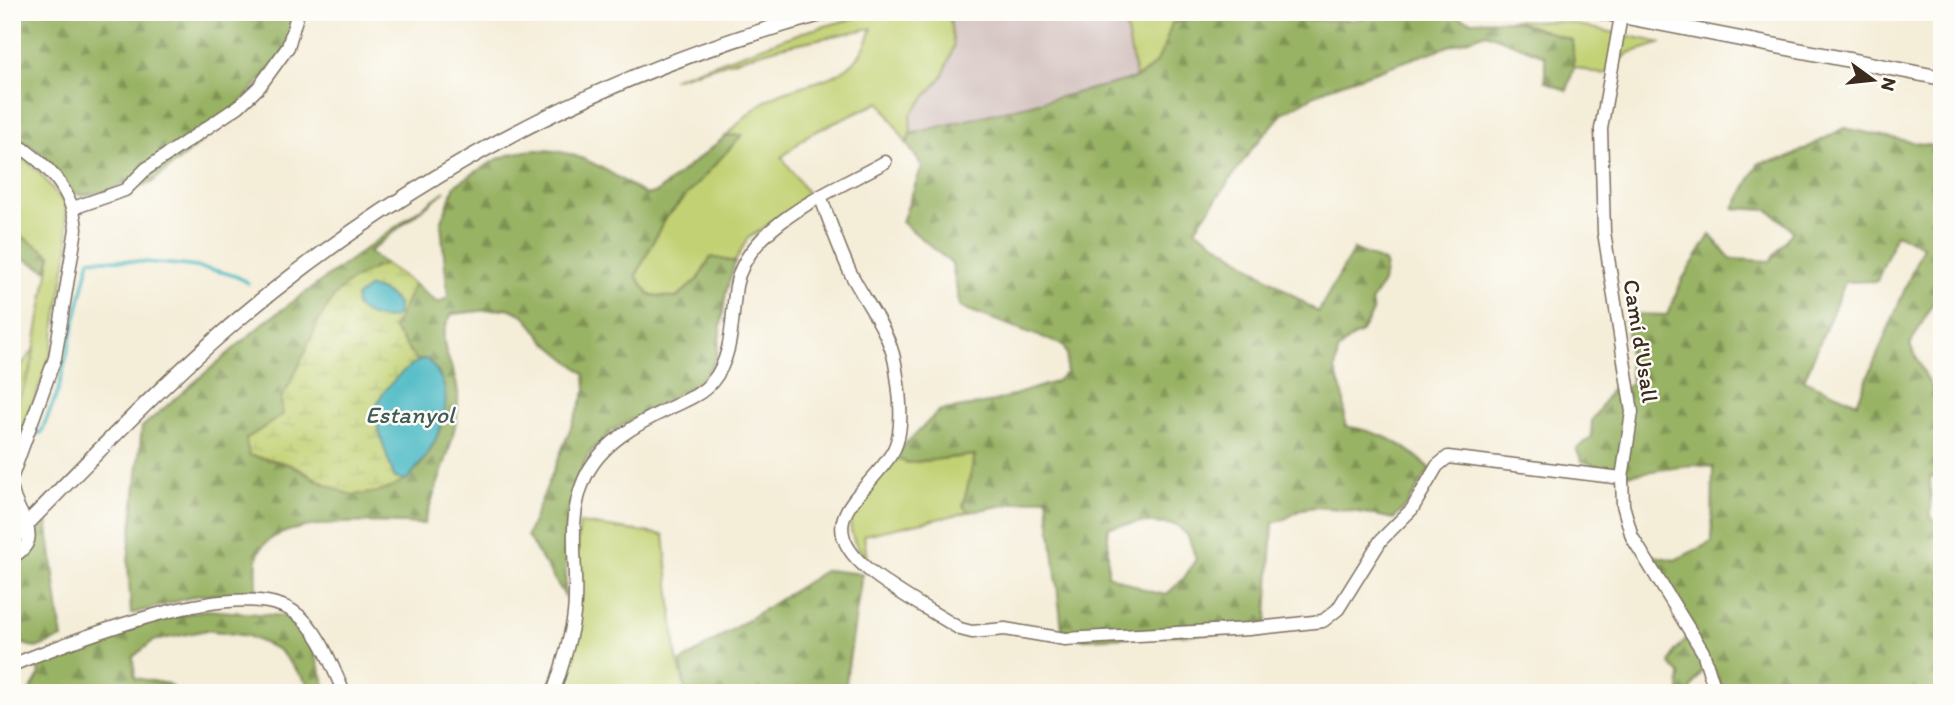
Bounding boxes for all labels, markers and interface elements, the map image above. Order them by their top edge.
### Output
north arrow [1839,46,1909,116]
text: N [1876,75,1902,93]
street label: Camí d'Usall [1617,277,1665,405]
water label: Estanyol [365,400,457,429]

